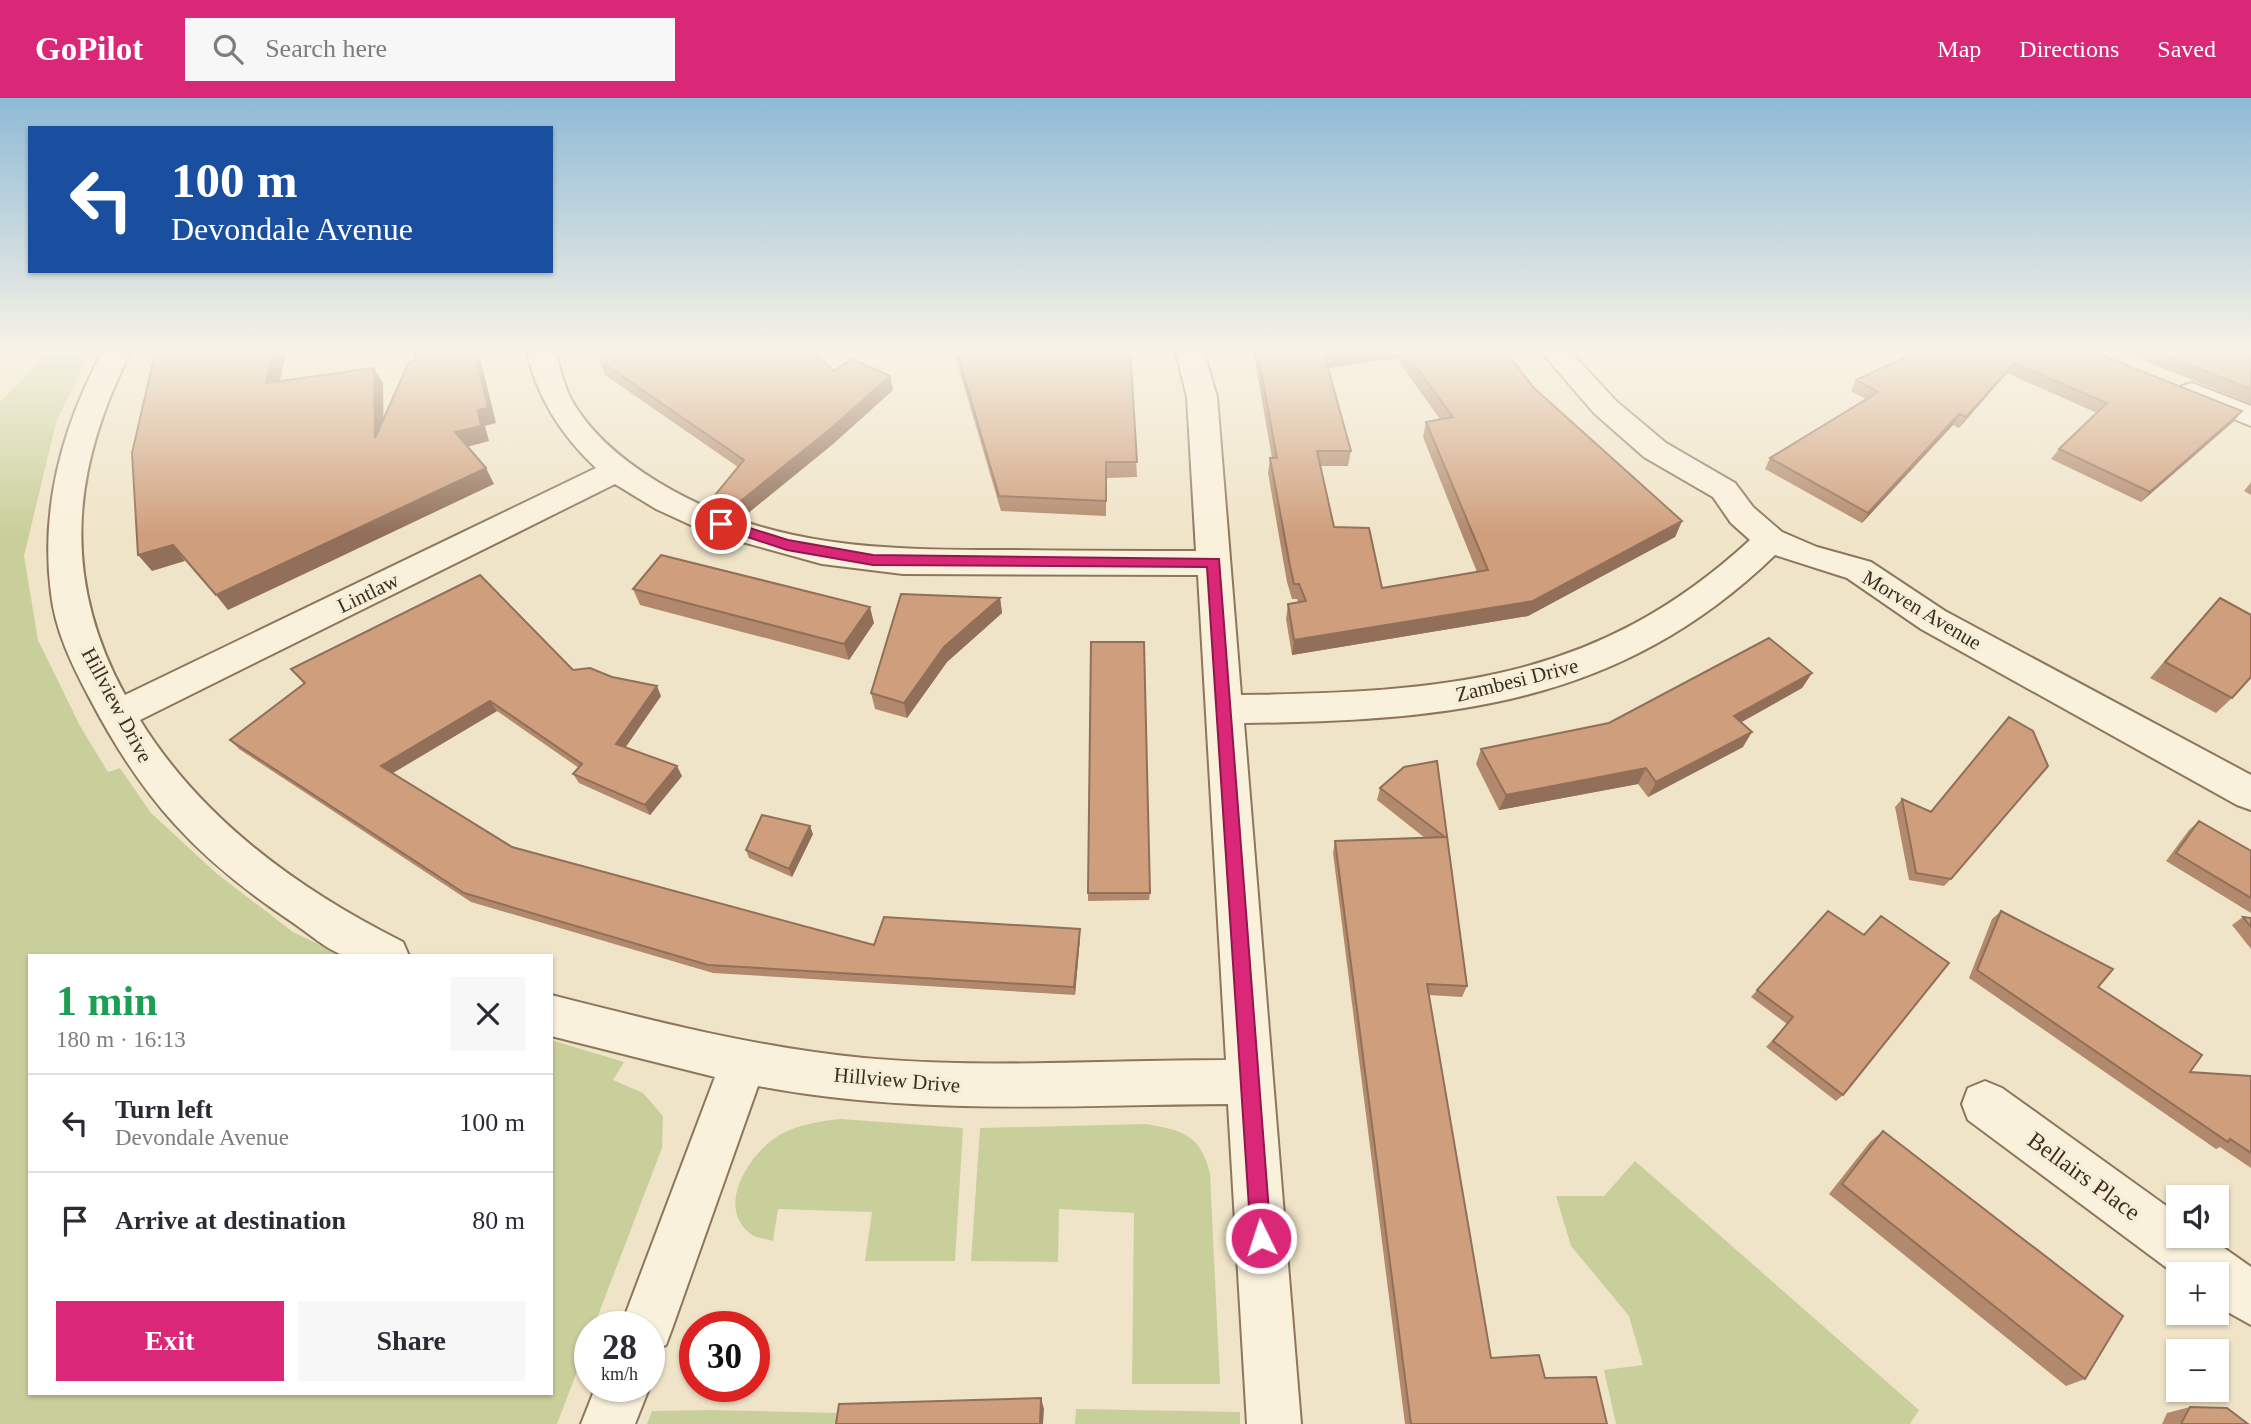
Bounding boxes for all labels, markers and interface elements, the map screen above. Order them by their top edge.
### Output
search box [185,18,675,81]
icon: search [209,30,247,68]
text: GoPilot [35,31,143,67]
text: Search here [265,34,387,63]
text: Map [1937,36,1981,62]
text: Directions [2019,36,2119,62]
text: Saved [2157,36,2216,62]
text: 100 m [171,153,298,208]
icon: left [56,154,147,245]
text: Devondale Avenue [171,211,413,247]
pin [691,494,751,554]
icon: arrive [702,505,740,543]
street label: Morven Avenue [1858,565,1986,655]
street label: Lintlaw [333,568,403,618]
street label: Hillview Drive [77,643,157,767]
street label: Zambesi Drive [1453,653,1581,707]
button: close [451,977,525,1051]
text: 1 min [56,978,158,1024]
text: 180 m · 16:13 [56,1027,186,1052]
street label: Hillview Drive [833,1063,961,1097]
text: Turn left [115,1095,213,1124]
icon: left [56,1104,94,1142]
text: 100 m [459,1108,525,1137]
text: Devondale Avenue [115,1125,289,1150]
street label: Bellairs Place [2023,1127,2145,1225]
map controls [2166,1185,2229,1402]
button: sound [2166,1185,2229,1248]
position arrow [1224,1201,1298,1275]
icon: arrive [56,1202,94,1240]
text: Arrive at destination [115,1206,346,1235]
text: 80 m [472,1206,525,1235]
button: + [2166,1262,2229,1325]
button: Exit [56,1301,284,1381]
button: Share [298,1301,525,1381]
speed limit sign: 30 [679,1311,770,1402]
text: 28 [602,1328,637,1367]
button: − [2166,1339,2229,1402]
text: km/h [601,1364,638,1384]

